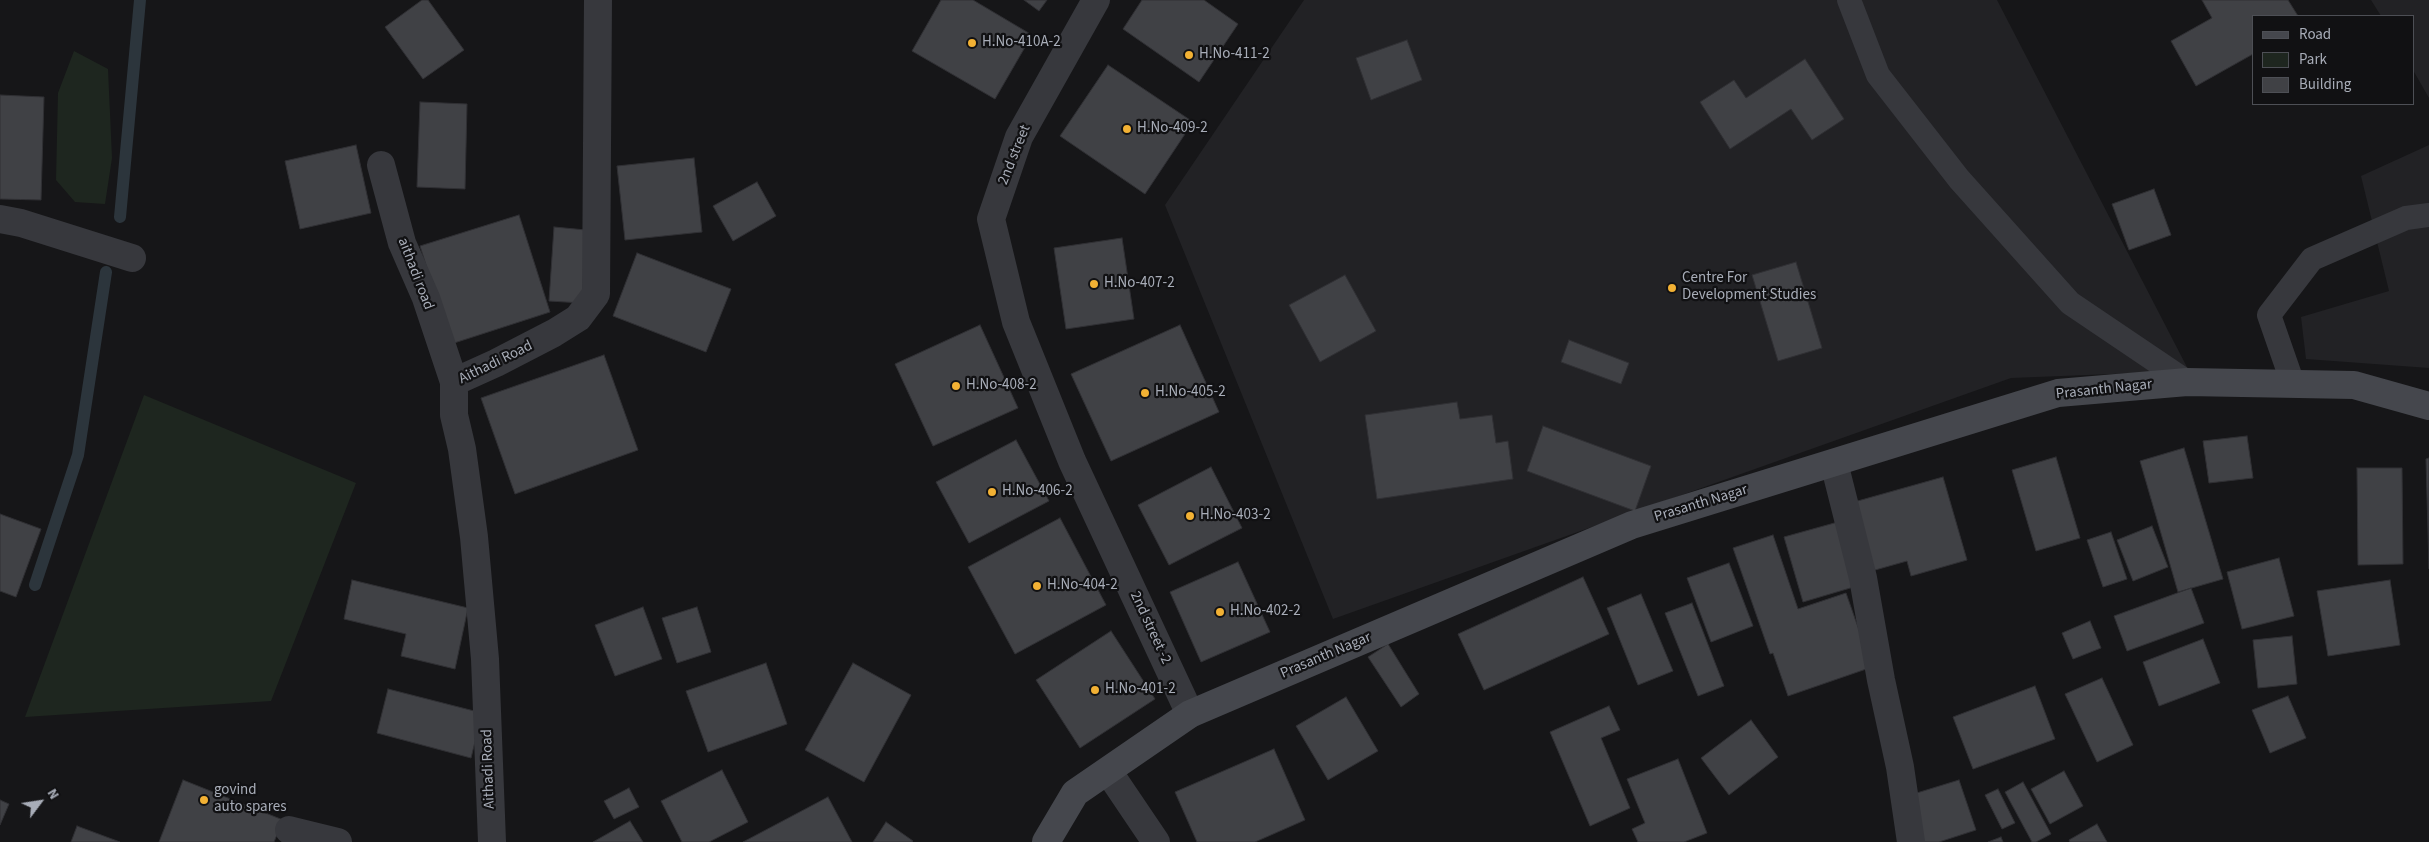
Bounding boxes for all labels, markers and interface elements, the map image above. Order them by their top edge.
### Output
legend [2252,15,2414,105]
text: Road [2299,24,2331,45]
place label: H.No-410A-2 [982,34,1061,52]
marker: H.No-410A-2 [966,37,978,49]
place label: H.No-411-2 [1199,46,1270,64]
marker: H.No-411-2 [1183,49,1195,61]
text: Park [2299,49,2327,70]
text: Building [2299,74,2351,95]
place label: H.No-409-2 [1137,120,1208,138]
street label: 2nd street [995,122,1035,188]
marker: H.No-409-2 [1121,123,1133,135]
street label: aithadi road [393,235,437,313]
place label: Centre For Development Studies [1682,270,1816,305]
place label: H.No-407-2 [1104,275,1175,293]
marker: H.No-407-2 [1088,278,1100,290]
marker: Centre For Development Studies [1666,282,1678,294]
street label: Aithadi Road [456,337,536,389]
street label: Prasanth Nagar [2055,376,2153,404]
place label: H.No-408-2 [966,377,1037,395]
marker: H.No-408-2 [950,380,962,392]
place label: H.No-405-2 [1155,384,1226,402]
marker: H.No-405-2 [1139,387,1151,399]
street label: Prasanth Nagar [1652,481,1750,527]
place label: H.No-406-2 [1002,483,1073,501]
marker: H.No-406-2 [986,486,998,498]
place label: H.No-403-2 [1200,507,1271,525]
marker: H.No-403-2 [1184,510,1196,522]
place label: H.No-404-2 [1047,577,1118,595]
marker: H.No-404-2 [1031,580,1043,592]
street label: 2nd street -2 [1125,589,1175,667]
place label: H.No-402-2 [1230,603,1301,621]
marker: H.No-402-2 [1214,606,1226,618]
street label: Prasanth Nagar [1278,629,1374,683]
place label: H.No-401-2 [1105,681,1176,699]
marker: H.No-401-2 [1089,684,1101,696]
street label: Aithadi Road [479,729,499,809]
north arrow [15,777,65,827]
place label: govind auto spares [214,782,286,817]
text: N [42,785,64,803]
marker: govind auto spares [198,794,210,806]

